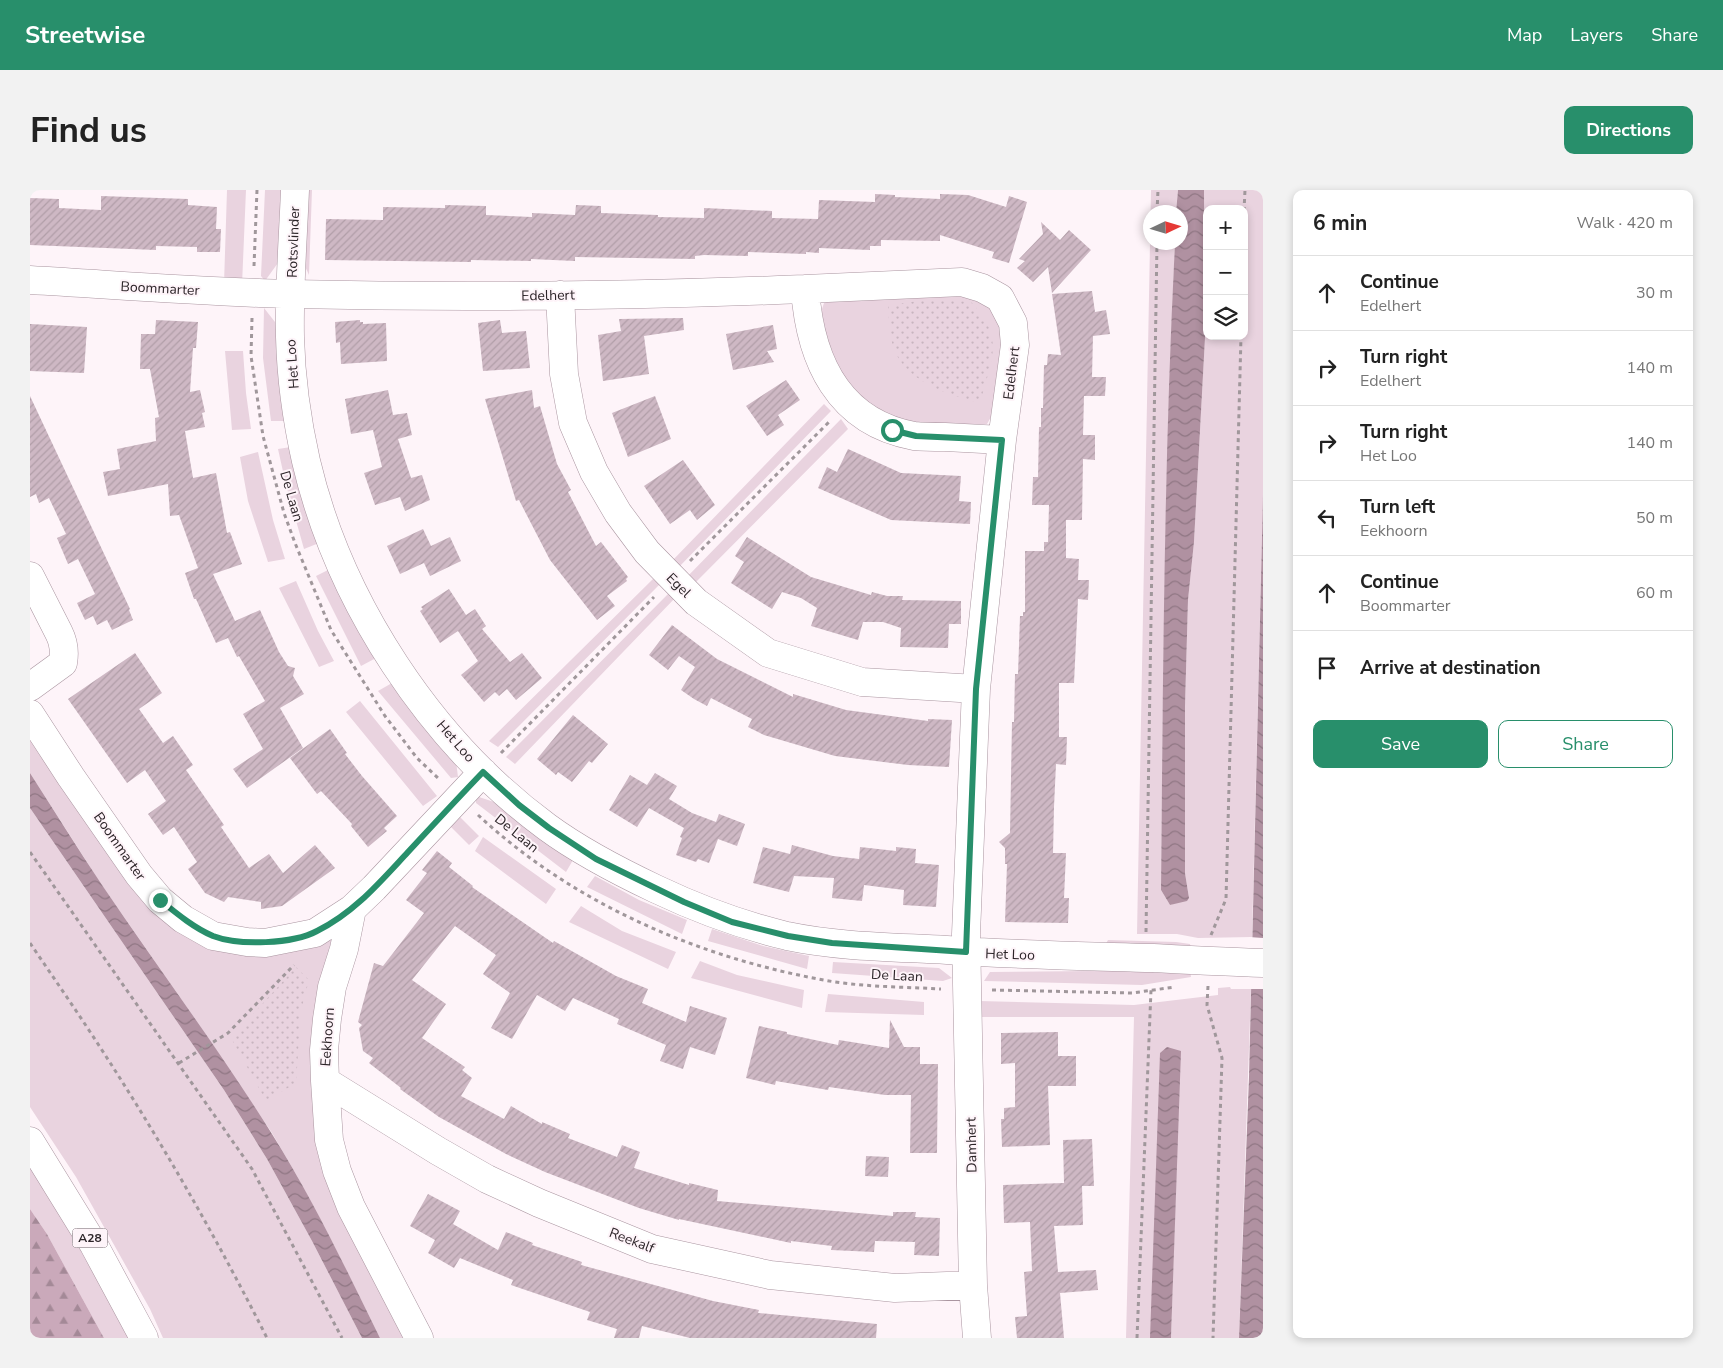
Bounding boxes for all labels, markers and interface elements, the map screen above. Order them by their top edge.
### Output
text: Streetwise [25,19,145,51]
text: Map [1507,23,1542,47]
text: Layers [1570,23,1623,47]
text: Share [1651,23,1698,47]
button: Directions [1564,106,1693,154]
text: Find us [30,107,147,154]
north arrow [1143,205,1188,250]
map controls [1203,205,1248,340]
button: + [1203,205,1248,250]
street label: Rotsvlinder [283,206,304,278]
text: 6 min [1313,209,1367,237]
text: Walk · 420 m [1577,212,1673,234]
button: − [1203,250,1248,295]
text: Continue [1360,269,1439,295]
street label: Boommarter [120,277,200,300]
icon: ahead [1313,279,1341,307]
text: 30 m [1636,282,1673,304]
street label: Edelhert [521,286,575,305]
button: layers [1203,295,1248,340]
text: Edelhert [1360,295,1421,317]
street label: Het Loo [281,338,304,389]
text: Turn right [1360,344,1447,370]
street label: Edelhert [999,345,1024,401]
icon: right [1313,354,1341,382]
text: 140 m [1626,357,1673,379]
text: Edelhert [1360,370,1421,392]
route start [881,419,904,442]
text: Turn right [1360,419,1447,445]
icon: right [1313,429,1341,457]
text: 140 m [1626,432,1673,454]
text: Het Loo [1360,445,1417,467]
street label: De Laan [275,469,308,524]
text: Turn left [1360,494,1435,520]
icon: left [1313,504,1341,532]
text: 50 m [1636,507,1673,529]
text: Eekhoorn [1360,520,1427,542]
street label: Egel [662,569,696,603]
text: Continue [1360,569,1439,595]
icon: ahead [1313,579,1341,607]
text: 60 m [1636,582,1673,604]
text: Boommarter [1360,595,1450,617]
icon: arrive [1313,654,1341,682]
text: Arrive at destination [1360,655,1541,681]
street label: Het Loo [432,716,479,766]
button: Save [1313,720,1488,768]
button: Share [1498,720,1673,768]
street label: Boommarter [89,808,150,884]
street label: De Laan [491,810,543,857]
route end [149,889,172,912]
street label: Het Loo [985,944,1035,965]
street label: De Laan [871,965,923,986]
street label: Eekhoorn [316,1007,339,1067]
street label: Damhert [962,1117,981,1173]
street label: Reekalf [606,1223,658,1258]
road number: A28 [72,1228,108,1248]

